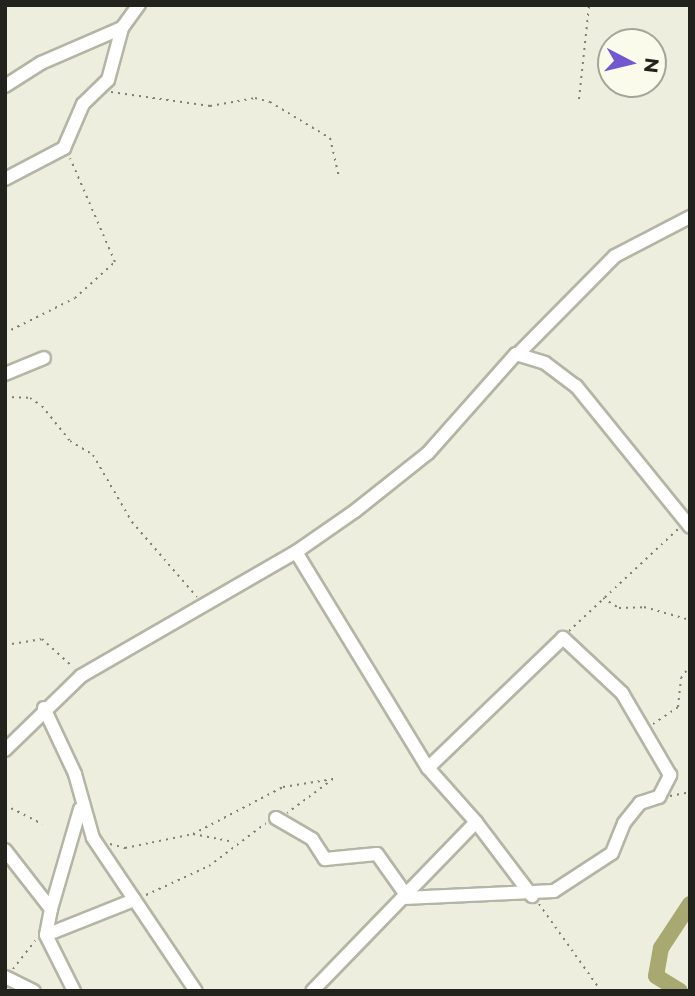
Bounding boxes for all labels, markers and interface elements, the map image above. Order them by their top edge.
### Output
north arrow [597,28,667,98]
text: N [639,56,664,74]

